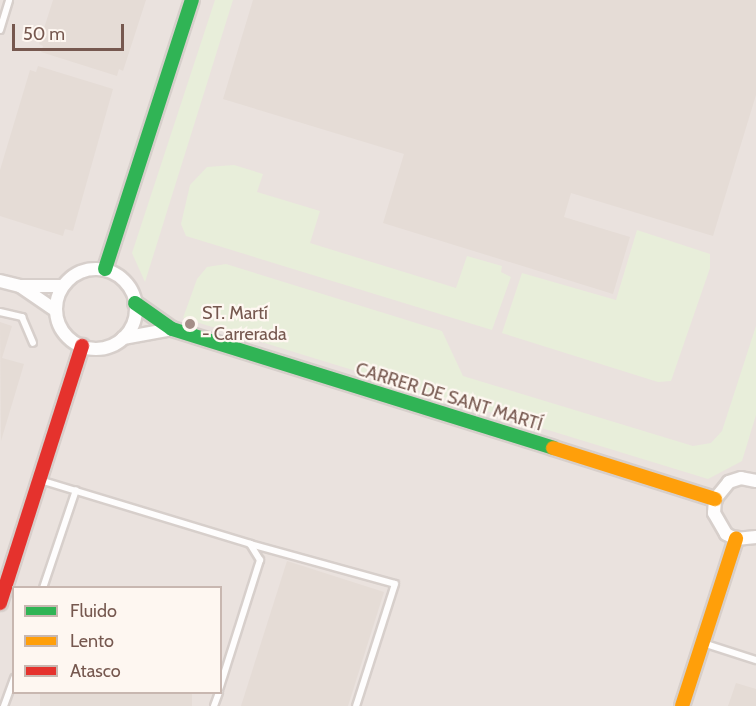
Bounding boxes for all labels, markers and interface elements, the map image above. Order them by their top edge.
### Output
scale bar [15,12,128,50]
text: 50 m [23,23,65,45]
place label: ST. Martí - Carrerada [202,303,287,346]
marker: ST. Martí - Carrerada [183,317,197,331]
street label: CARRER DE SANT MARTÍ [353,358,545,436]
legend [12,586,222,694]
text: Fluido [70,600,117,622]
text: Lento [70,630,114,652]
text: Atasco [70,660,121,682]

